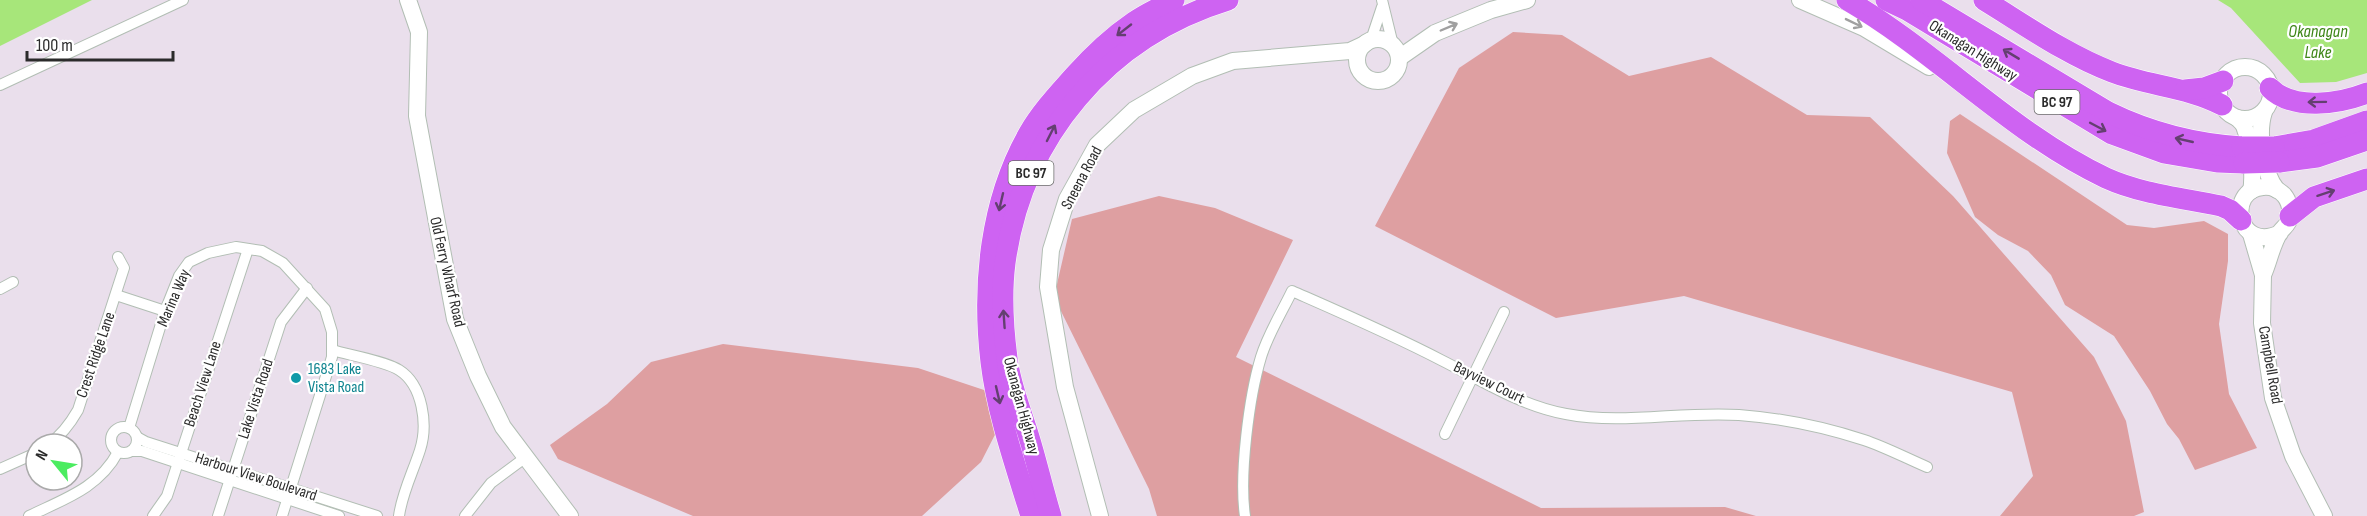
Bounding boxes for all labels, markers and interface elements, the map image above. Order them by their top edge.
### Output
street label: Okanagan Highway [1925,16,2021,86]
one-way arrow [1844,17,1862,29]
one-way arrow [1439,21,1457,32]
water label: Okanagan Lake [2288,21,2348,63]
one-way arrow [1116,23,1132,36]
scale bar [27,24,172,62]
text: 100 m [36,35,73,56]
one-way arrow [2003,47,2020,59]
road number: BC 97 [2034,90,2080,114]
one-way arrow [2308,96,2327,108]
one-way arrow [2089,122,2107,133]
one-way arrow [1046,124,1058,142]
one-way arrow [2175,133,2194,145]
street label: Sneena Road [1057,143,1107,213]
road number: BC 97 [1008,161,1054,185]
one-way arrow [2316,187,2335,198]
one-way arrow [995,192,1007,211]
street label: Old Ferry Wharf Road [425,215,469,329]
street label: Marina Way [153,266,195,330]
one-way arrow [998,309,1009,329]
street label: Crest Ridge Lane [72,310,120,400]
street label: Campbell Road [2254,325,2286,405]
street label: Beach View Lane [180,339,226,429]
street label: Okanagan Highway [999,355,1043,457]
street label: Lake Vista Road [234,357,278,441]
street label: Bayview Court [1450,358,1528,408]
place label: 1683 Lake Vista Road [308,360,364,397]
marker: 1683 Lake Vista Road [289,371,303,385]
one-way arrow [993,385,1004,404]
north arrow [24,432,84,492]
text: N [32,447,53,464]
street label: Harbour View Boulevard [193,448,319,506]

